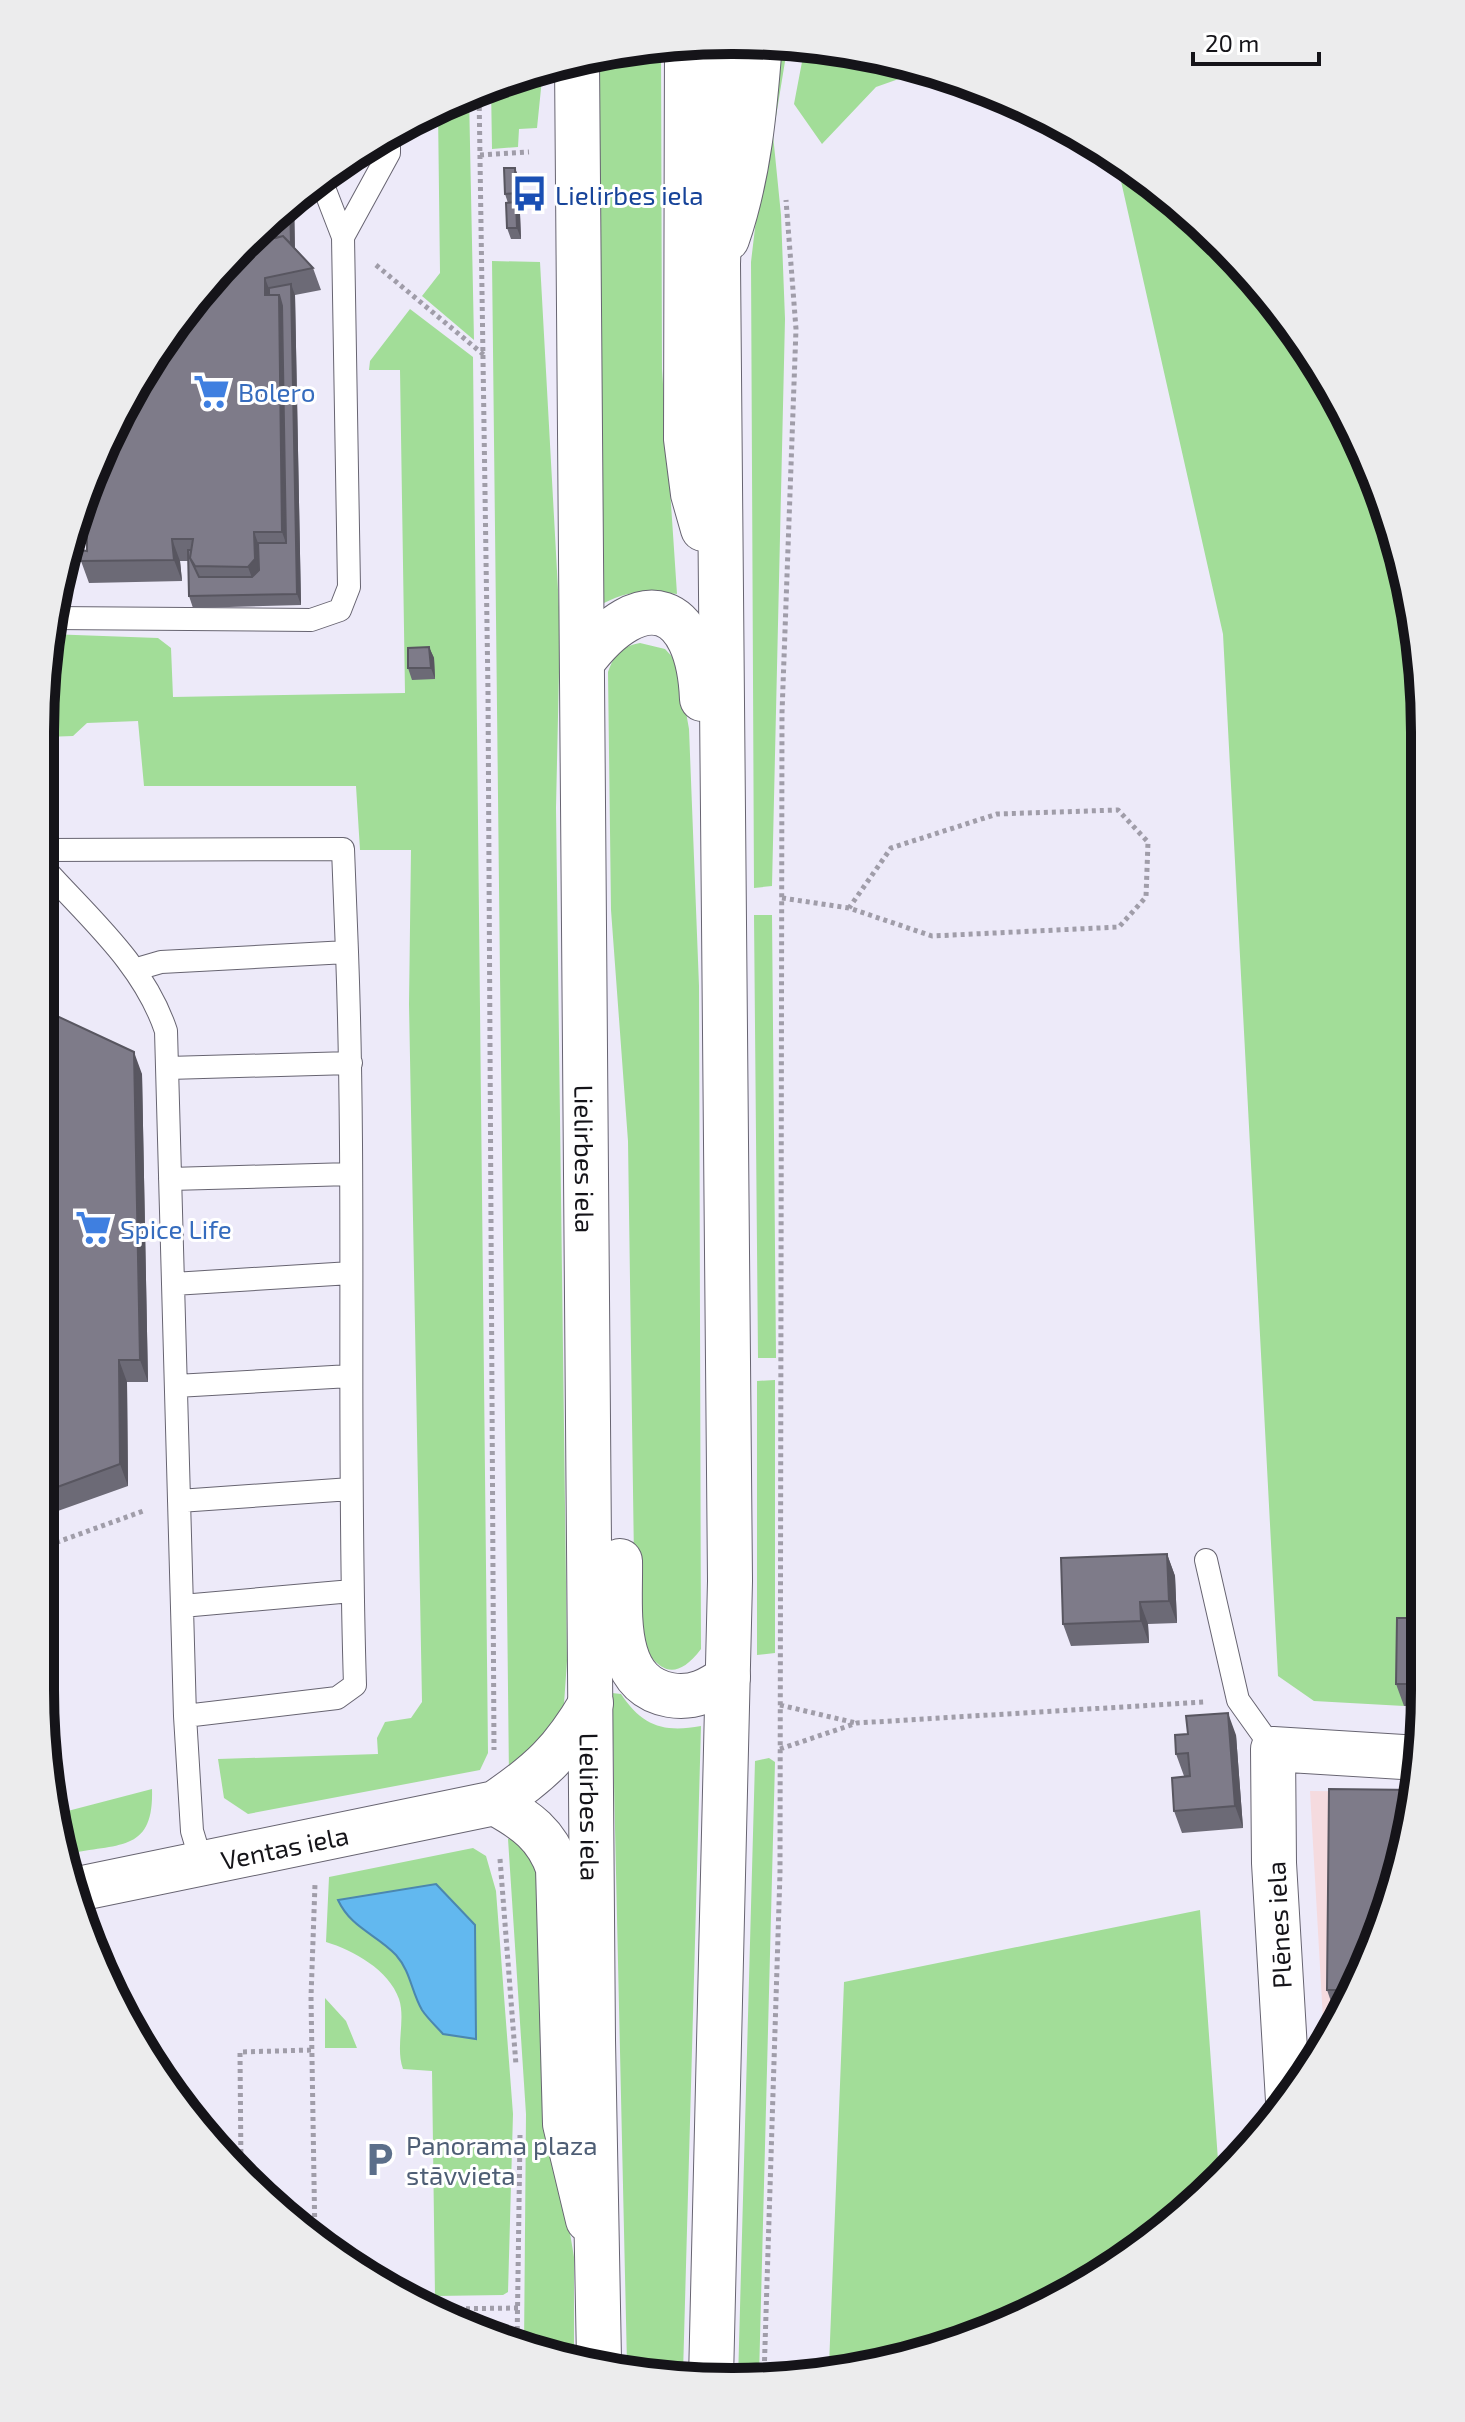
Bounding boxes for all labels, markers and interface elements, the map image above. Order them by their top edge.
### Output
scale bar [1193,16,1319,66]
text: 20 m [1205,28,1259,57]
bus stop icon: Lielirbes iela [510,175,548,213]
place label: Lielirbes iela [555,179,704,210]
supermarket icon: Bolero [193,372,231,410]
place label: Bolero [238,376,315,407]
street label: Lielirbes iela [570,1084,602,1233]
supermarket icon: Spice Life [75,1209,113,1247]
place label: Spice Life [120,1213,232,1244]
street label: Lielirbes iela [575,1732,607,1881]
street label: Ventas iela [218,1818,351,1875]
street label: Plēnes iela [1259,1861,1297,1989]
place label: Panorama plaza stāvvieta [406,2129,598,2190]
parking icon: Panorama plaza stāvvieta [361,2140,399,2178]

